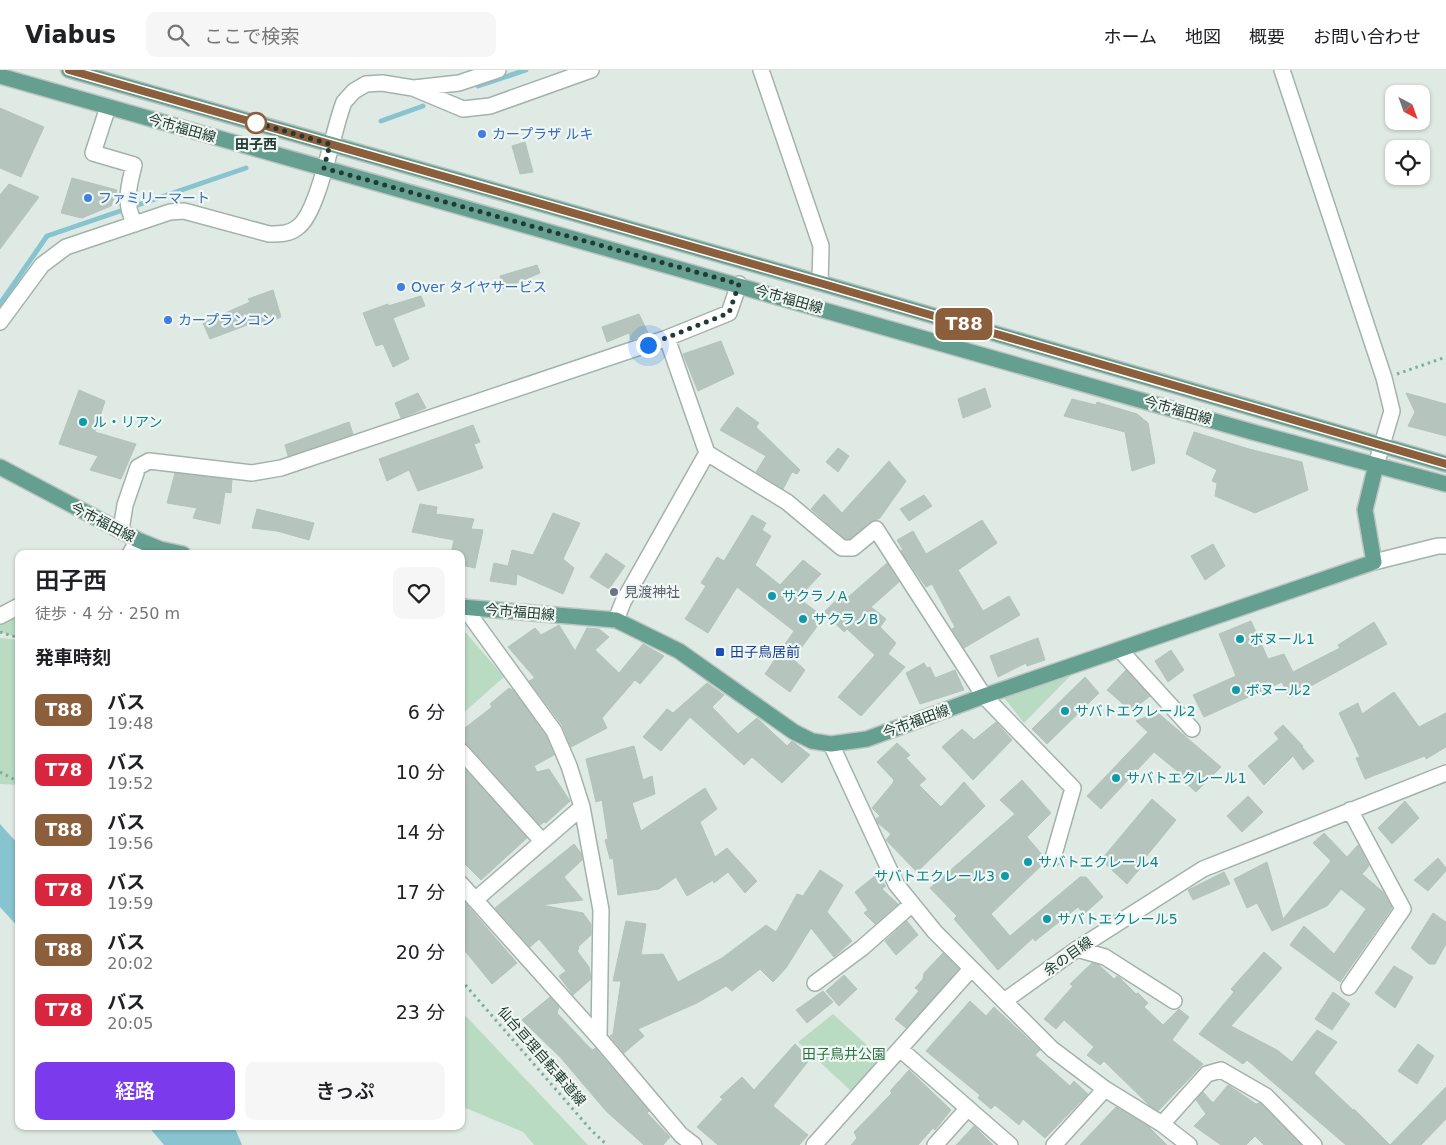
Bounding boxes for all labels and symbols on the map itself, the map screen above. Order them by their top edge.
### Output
north arrow [1385,85,1430,130]
street label: 今市福田線 [146,111,218,145]
marker: 田子西 [245,112,267,134]
place label: カープラザ ルキ [492,126,594,142]
marker: カープラザ ルキ [476,128,488,140]
place label: 田子西 [235,136,277,152]
place label: ファミリーマート [98,190,210,206]
marker: ファミリーマート [82,192,94,204]
place label: Over タイヤサービス [411,279,547,295]
marker: Over タイヤサービス [395,281,407,293]
street label: 今市福田線 [753,282,825,316]
line badge: T88 [935,308,993,340]
place label: カープランコン [178,312,275,328]
marker: カープランコン [162,314,174,326]
your location [636,333,661,358]
street label: 今市福田線 [1142,393,1214,427]
place label: ル・リアン [93,414,162,430]
marker: ル・リアン [77,416,89,428]
street label: 今市福田線 [68,499,138,545]
place label: 見渡神社 [624,584,680,600]
marker: 見渡神社 [608,586,620,598]
place label: サクラノA [782,588,848,604]
marker: サクラノA [766,590,778,602]
street label: 今市福田線 [484,601,556,623]
place label: サクラノB [813,611,878,627]
marker: サクラノB [797,613,809,625]
place label: ボヌール1 [1250,631,1315,647]
marker: ボヌール1 [1234,633,1246,645]
place label: 田子鳥居前 [730,644,800,660]
marker: 田子鳥居前 [714,646,726,658]
place label: ボヌール2 [1246,682,1311,698]
marker: ボヌール2 [1230,684,1242,696]
street label: 今市福田線 [880,702,952,740]
place label: サバトエクレール2 [1075,703,1196,719]
marker: サバトエクレール2 [1059,705,1071,717]
place label: サバトエクレール1 [1126,770,1247,786]
marker: サバトエクレール1 [1110,772,1122,784]
place label: サバトエクレール4 [1038,854,1159,870]
marker: サバトエクレール4 [1022,856,1034,868]
place label: サバトエクレール3 [874,868,995,884]
marker: サバトエクレール3 [999,870,1011,882]
place label: サバトエクレール5 [1057,911,1178,927]
marker: サバトエクレール5 [1041,913,1053,925]
street label: 余の目線 [1040,933,1096,979]
street label: 仙台亘理自転車道線 [495,1003,589,1109]
park label: 田子鳥井公園 [802,1046,886,1062]

